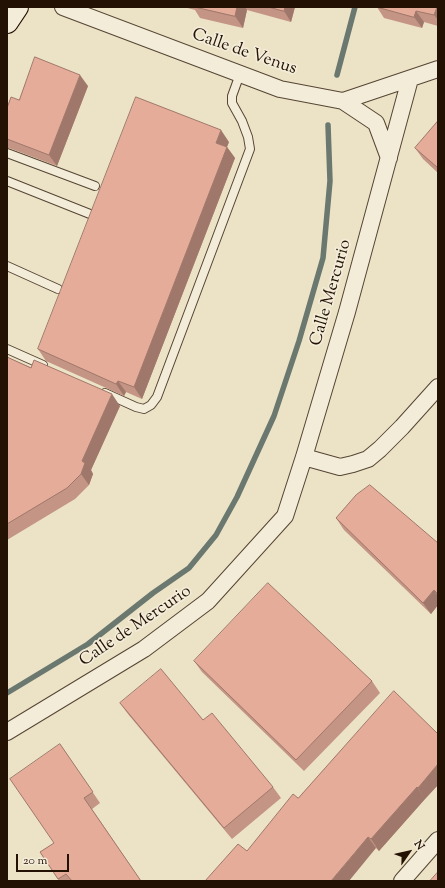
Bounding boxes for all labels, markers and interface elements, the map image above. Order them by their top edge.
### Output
street label: Calle de Venus [189,26,299,80]
street label: Calle Mercurio [307,237,357,349]
street label: Calle de Mercurio [76,582,196,672]
north arrow [389,832,429,872]
text: N [410,837,428,853]
scale bar [18,846,71,872]
text: 20 m [23,852,47,870]

